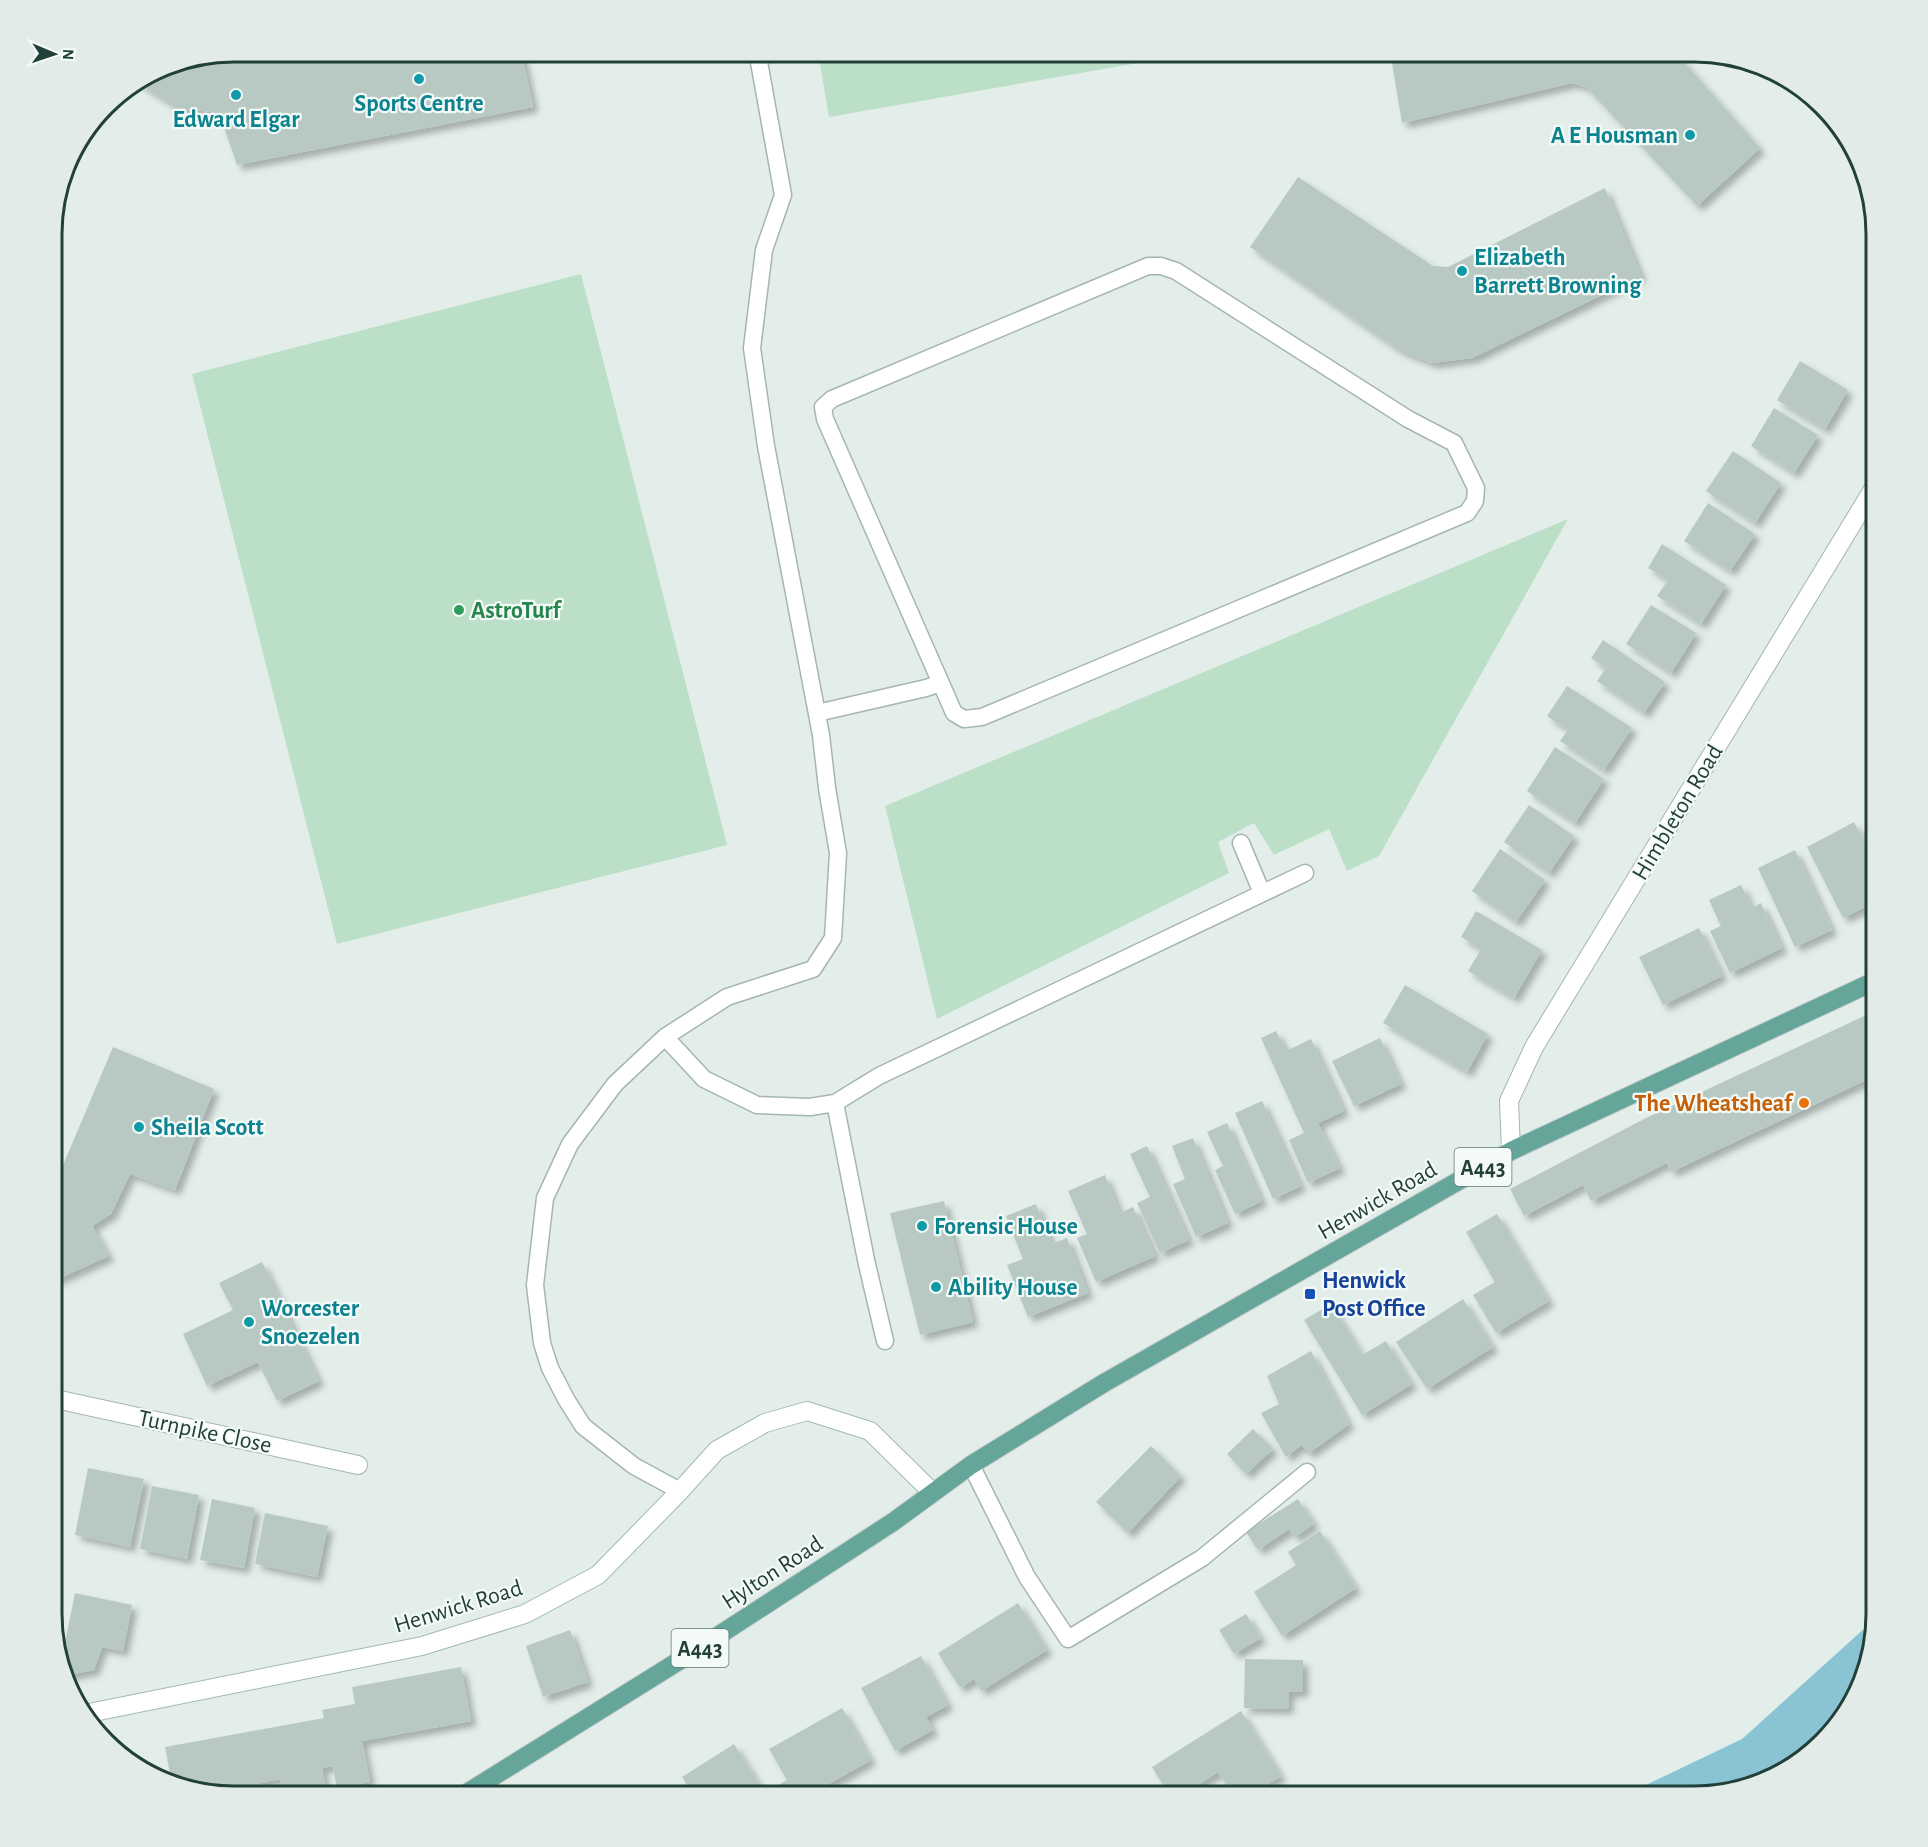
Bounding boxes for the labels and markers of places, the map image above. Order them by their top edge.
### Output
marker: Sports Centre [412,72,426,86]
marker: Edward Elgar [229,88,243,102]
place label: Sports Centre [354,92,484,116]
place label: Edward Elgar [172,108,300,132]
place label: A E Housman [1551,124,1678,148]
marker: A E Housman [1683,128,1697,142]
place label: Elizabeth Barrett Browning [1474,246,1642,298]
marker: Elizabeth Barrett Browning [1455,264,1469,278]
place label: AstroTurf [471,599,563,623]
marker: AstroTurf [452,603,466,617]
place label: The Wheatsheaf [1634,1092,1794,1116]
marker: The Wheatsheaf [1797,1096,1811,1110]
place label: Sheila Scott [151,1116,264,1140]
marker: Sheila Scott [132,1120,146,1134]
place label: Forensic House [934,1215,1078,1239]
marker: Forensic House [915,1219,929,1233]
place label: Henwick Post Office [1322,1269,1426,1321]
place label: Ability House [948,1276,1078,1300]
marker: Ability House [929,1280,943,1294]
marker: Henwick Post Office [1303,1287,1317,1301]
place label: Worcester Snoezelen [261,1297,360,1349]
marker: Worcester Snoezelen [242,1315,256,1329]

